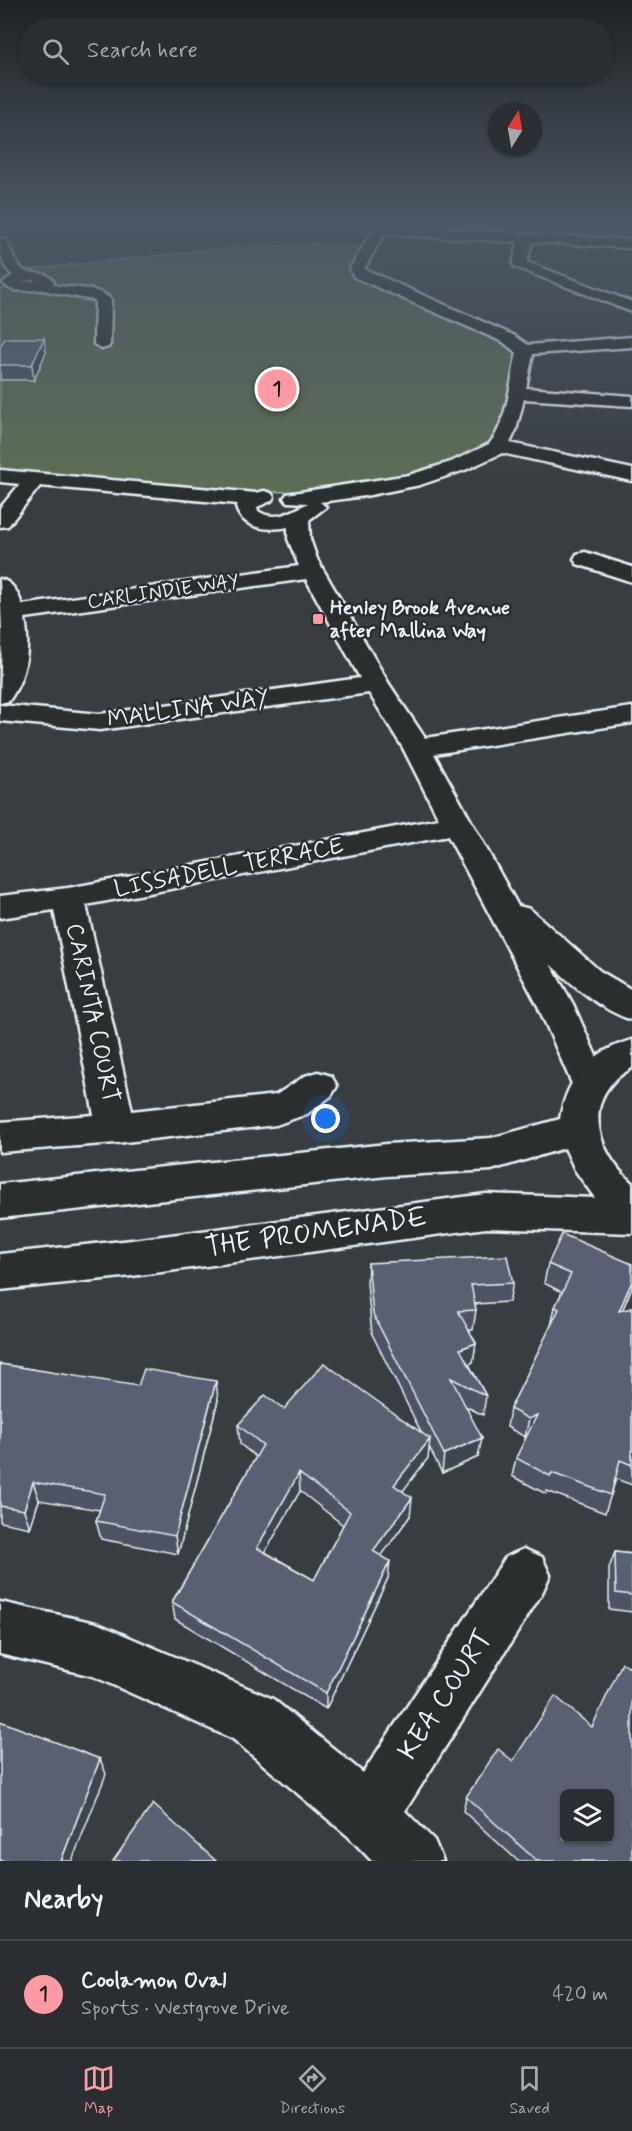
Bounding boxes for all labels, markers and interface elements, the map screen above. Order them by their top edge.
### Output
search box [18,18,614,84]
icon: search [39,35,72,68]
text: Search here [87,37,198,65]
north arrow [488,102,542,156]
pin: 1 [258,366,296,412]
street label: CARLINDIE WAY [86,568,240,616]
place label: Henley Brook Avenue after Mallina Way [330,595,510,645]
marker: Henley Brook Avenue after Mallina Way [311,612,325,626]
street label: MALLINA WAY [105,682,271,736]
street label: LISSADELL TERRACE [112,831,347,905]
street label: CARINTA COURT [58,920,126,1106]
your location [311,1104,340,1133]
street label: THE PROMENADE [203,1199,429,1267]
street label: KEA COURT [390,1623,502,1767]
map controls [560,1789,614,1843]
button: layers [560,1789,614,1843]
text: Nearby [24,1883,103,1917]
text: Coolamon Oval [81,1967,226,1995]
text: 1 [39,1981,48,2008]
text: 420 m [552,1981,608,2008]
text: Sports · Westgrove Drive [81,1995,289,2022]
tab: Map [82,2062,115,2119]
tab: Directions [279,2062,345,2119]
tab: Saved [509,2062,550,2119]

